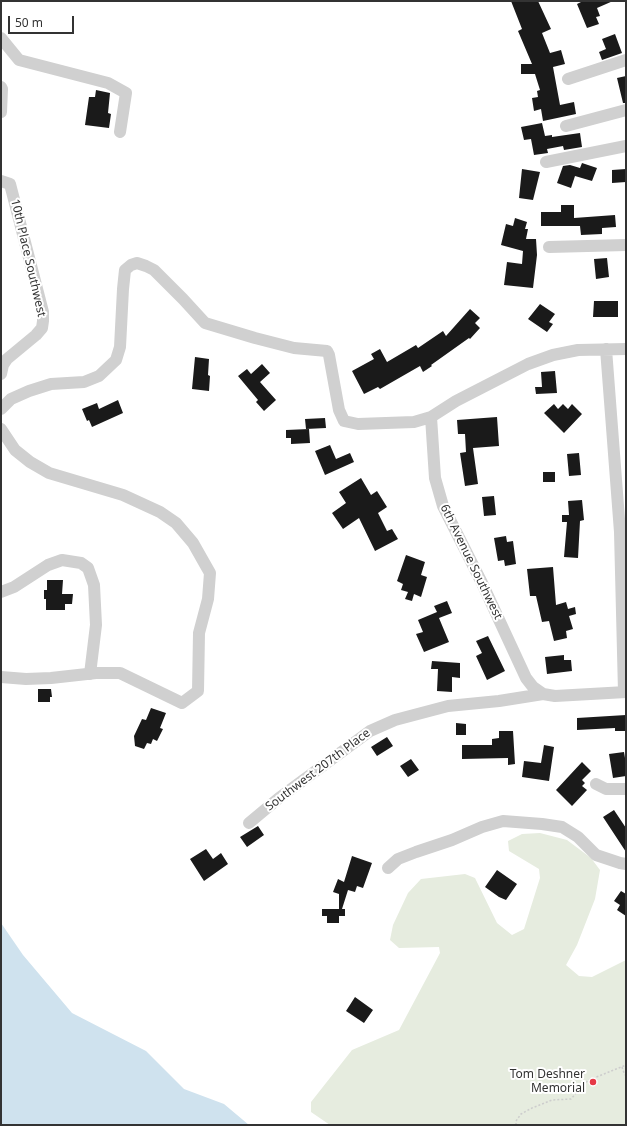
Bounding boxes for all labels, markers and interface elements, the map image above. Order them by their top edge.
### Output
scale bar [10,8,76,34]
text: 50 m [15,14,43,31]
street label: 10th Place Southwest [7,198,49,318]
street label: 6th Avenue Southwest [437,502,505,622]
street label: Southwest 207th Place [263,726,373,814]
place label: Tom Deshner Memorial [510,1068,585,1096]
marker: Tom Deshner Memorial [588,1077,598,1087]

